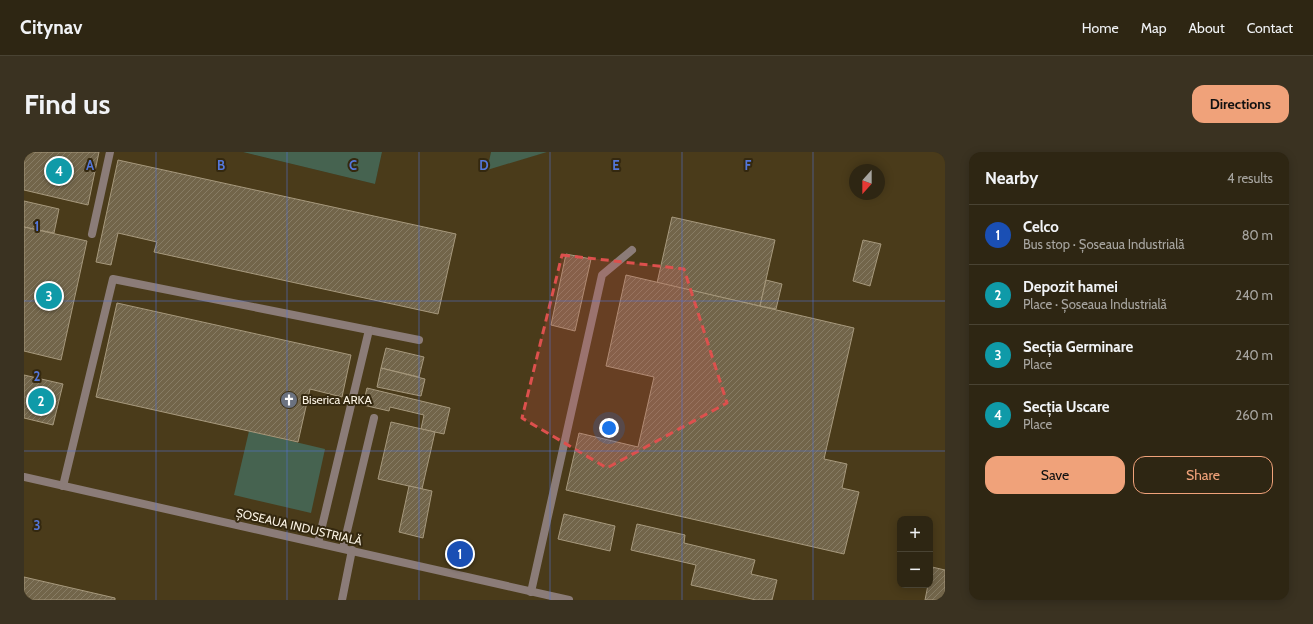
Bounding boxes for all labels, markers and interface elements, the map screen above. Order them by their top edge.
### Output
text: Citynav [20,16,82,39]
text: Home [1082,19,1119,37]
text: Map [1141,19,1166,37]
text: About [1188,19,1225,37]
text: Contact [1247,19,1293,37]
button: Directions [1192,85,1289,123]
text: Find us [24,87,110,121]
pin: 4 [46,156,72,186]
text: A [86,157,95,173]
text: B [217,157,225,173]
text: C [349,157,357,173]
text: D [479,157,489,173]
text: E [612,157,620,173]
text: F [745,157,752,173]
north arrow [849,164,885,200]
text: Nearby [985,168,1038,188]
text: 4 results [1227,170,1273,186]
text: 1 [35,218,39,234]
text: Celco [1023,218,1059,236]
text: 1 [996,227,1000,243]
text: 80 m [1242,227,1273,243]
text: Bus stop · Șoseaua Industrială [1023,236,1185,252]
text: Depozit hamei [1023,278,1118,296]
pin: 3 [36,281,62,311]
text: 2 [995,287,1001,303]
text: 240 m [1235,287,1273,303]
text: Place · Șoseaua Industrială [1023,296,1167,312]
text: Secția Germinare [1023,338,1133,356]
text: 3 [994,347,1002,363]
text: 240 m [1235,347,1273,363]
text: Place [1023,356,1052,372]
text: 2 [34,368,41,384]
pin: 2 [28,386,54,416]
church icon: Biserica ARKA [279,390,299,410]
place label: Biserica ARKA [302,392,372,407]
text: Secția Uscare [1023,398,1110,416]
text: 4 [994,407,1002,423]
text: 260 m [1235,407,1273,423]
text: Place [1023,416,1052,432]
your location [599,418,619,438]
button: Save [985,456,1125,494]
button: Share [1133,456,1273,494]
street label: ȘOSEAUA INDUSTRIALĂ [234,505,364,549]
map controls [897,516,933,588]
button: + [897,516,933,552]
text: 3 [33,517,41,533]
pin: 1 [447,539,473,569]
button: − [897,552,933,588]

